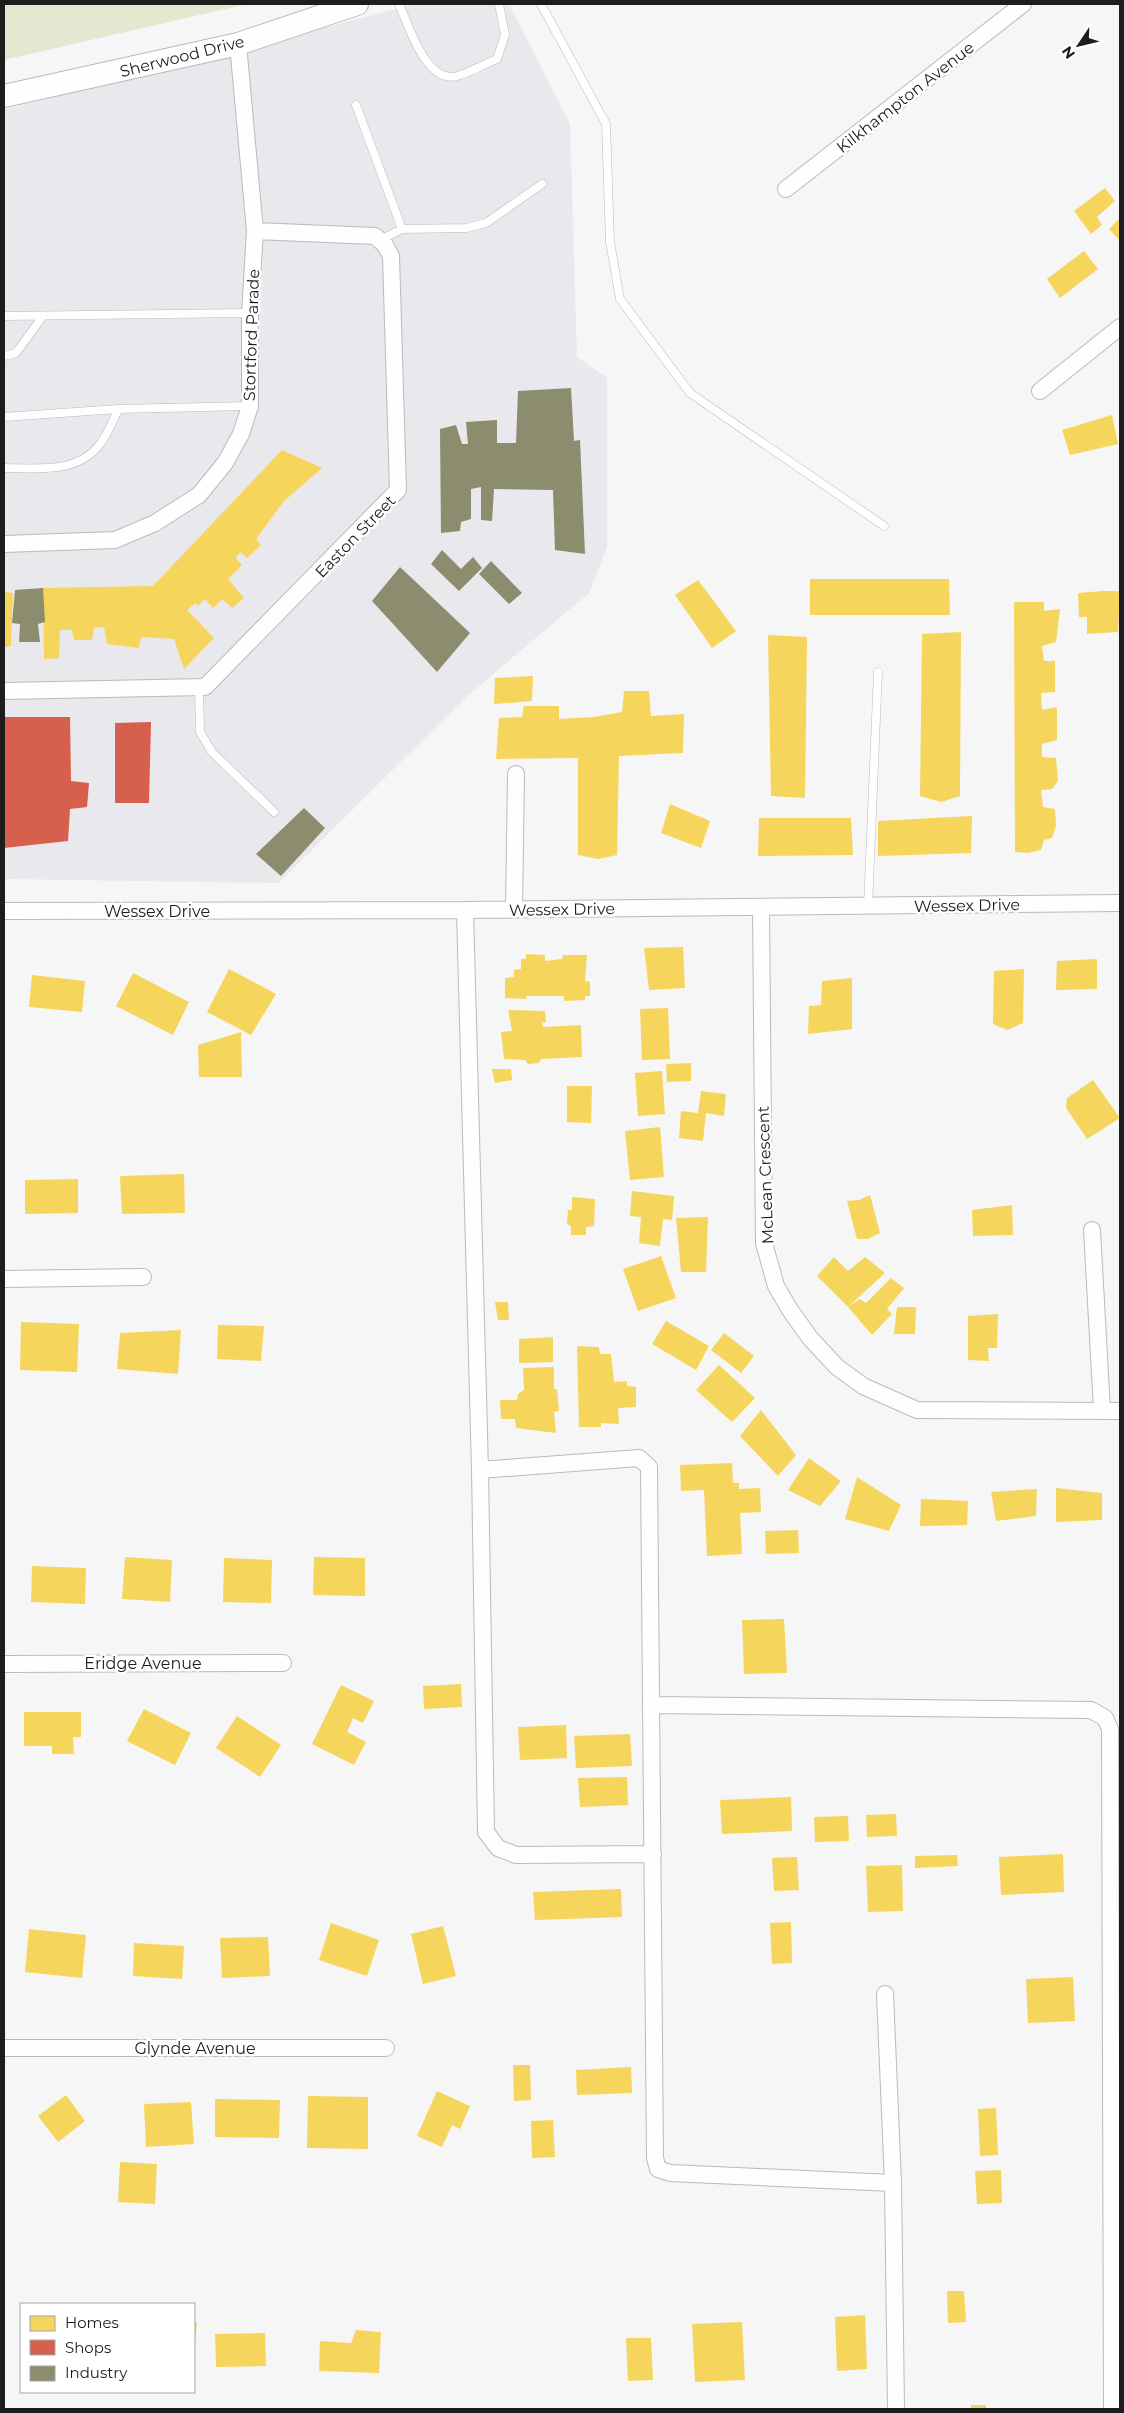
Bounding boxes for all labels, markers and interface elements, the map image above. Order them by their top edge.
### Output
north arrow [1054,20,1104,70]
street label: Sherwood Drive [118,32,246,81]
street label: Kilkhampton Avenue [833,38,978,157]
text: N [1058,43,1079,62]
street label: Stortford Parade [240,269,263,401]
street label: Easton Street [311,491,400,582]
street label: Wessex Drive [914,895,1020,916]
street label: Wessex Drive [509,899,615,920]
street label: Wessex Drive [104,902,210,921]
street label: McLean Crescent [754,1105,777,1244]
street label: Eridge Avenue [84,1654,202,1673]
street label: Glynde Avenue [134,2039,256,2058]
legend [20,2303,195,2393]
text: Homes [65,2313,119,2332]
text: Shops [65,2338,111,2357]
text: Industry [65,2363,128,2382]

